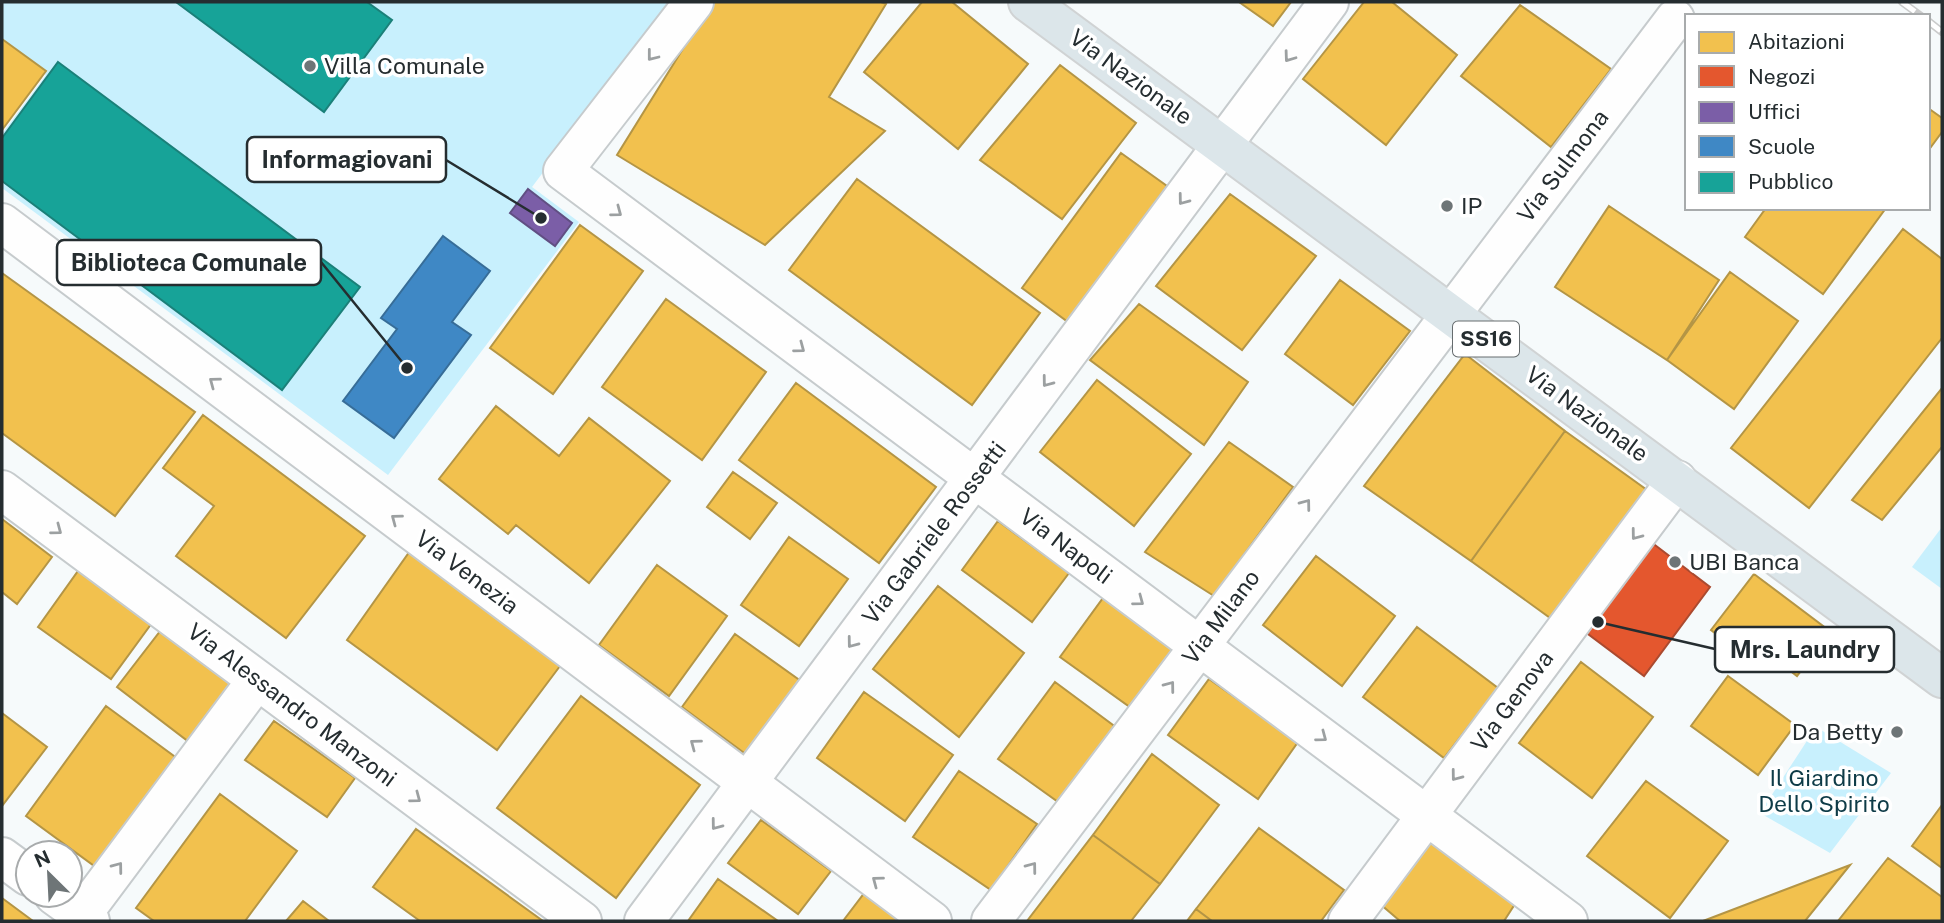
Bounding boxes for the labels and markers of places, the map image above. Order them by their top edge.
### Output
place label: Villa Comunale [324,52,485,79]
marker: Villa Comunale [302,58,318,74]
callout: Informagiovani [247,137,446,182]
place label: IP [1461,192,1482,219]
marker: IP [1439,198,1455,214]
callout: Biblioteca Comunale [57,240,321,285]
place label: UBI Banca [1689,548,1799,575]
marker: UBI Banca [1667,554,1683,570]
callout: Mrs. Laundry [1715,627,1894,672]
place label: Da Betty [1792,718,1883,745]
marker: Da Betty [1889,724,1905,740]

